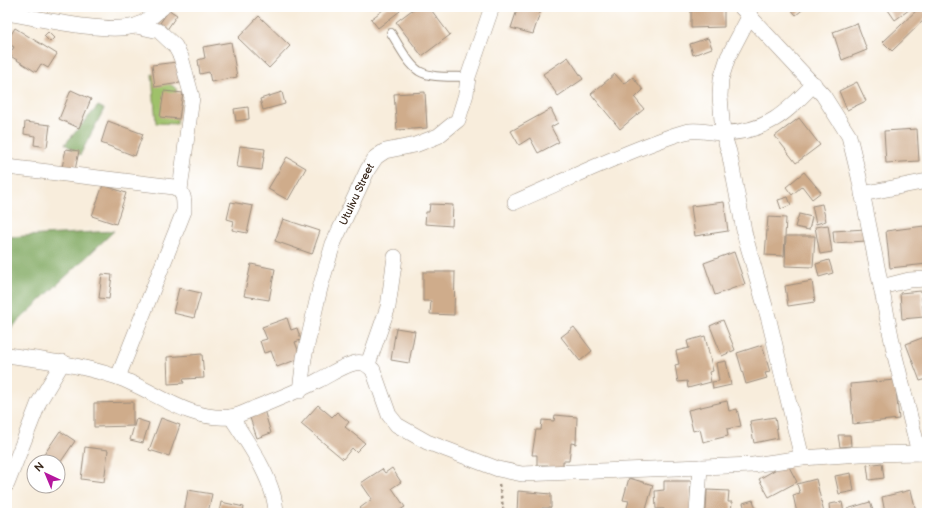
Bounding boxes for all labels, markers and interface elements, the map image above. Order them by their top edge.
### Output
street label: Utulivu Street [337,160,377,227]
north arrow [26,454,66,494]
text: N [32,460,47,475]

